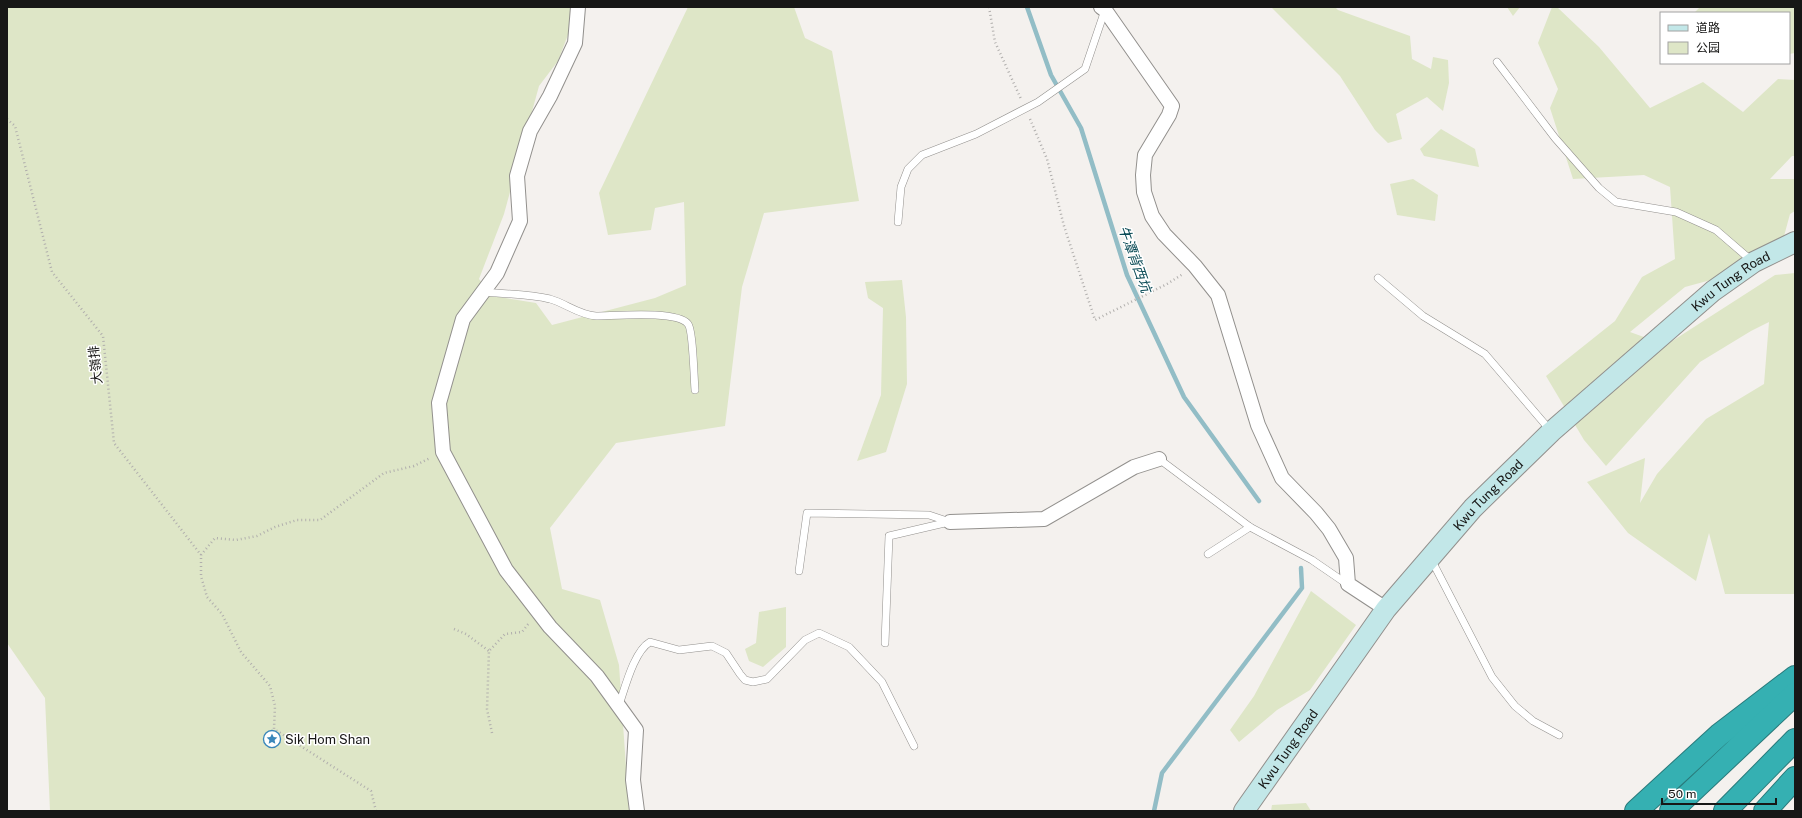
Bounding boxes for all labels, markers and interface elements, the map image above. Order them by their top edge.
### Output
legend [1660,12,1790,64]
text: 道路 [1696,21,1720,35]
text: 公园 [1696,41,1720,55]
water label: 牛潭背西坑 [1116,223,1155,297]
street label: Kwu Tung Road [1688,248,1772,315]
street label: 大嶺排 [86,345,105,385]
street label: Kwu Tung Road [1450,457,1526,534]
street label: Kwu Tung Road [1255,707,1321,792]
place icon: Sik Hom Shan [262,729,282,749]
place label: Sik Hom Shan [285,732,370,747]
scale bar [1662,780,1776,806]
text: 50 m [1668,787,1696,801]

